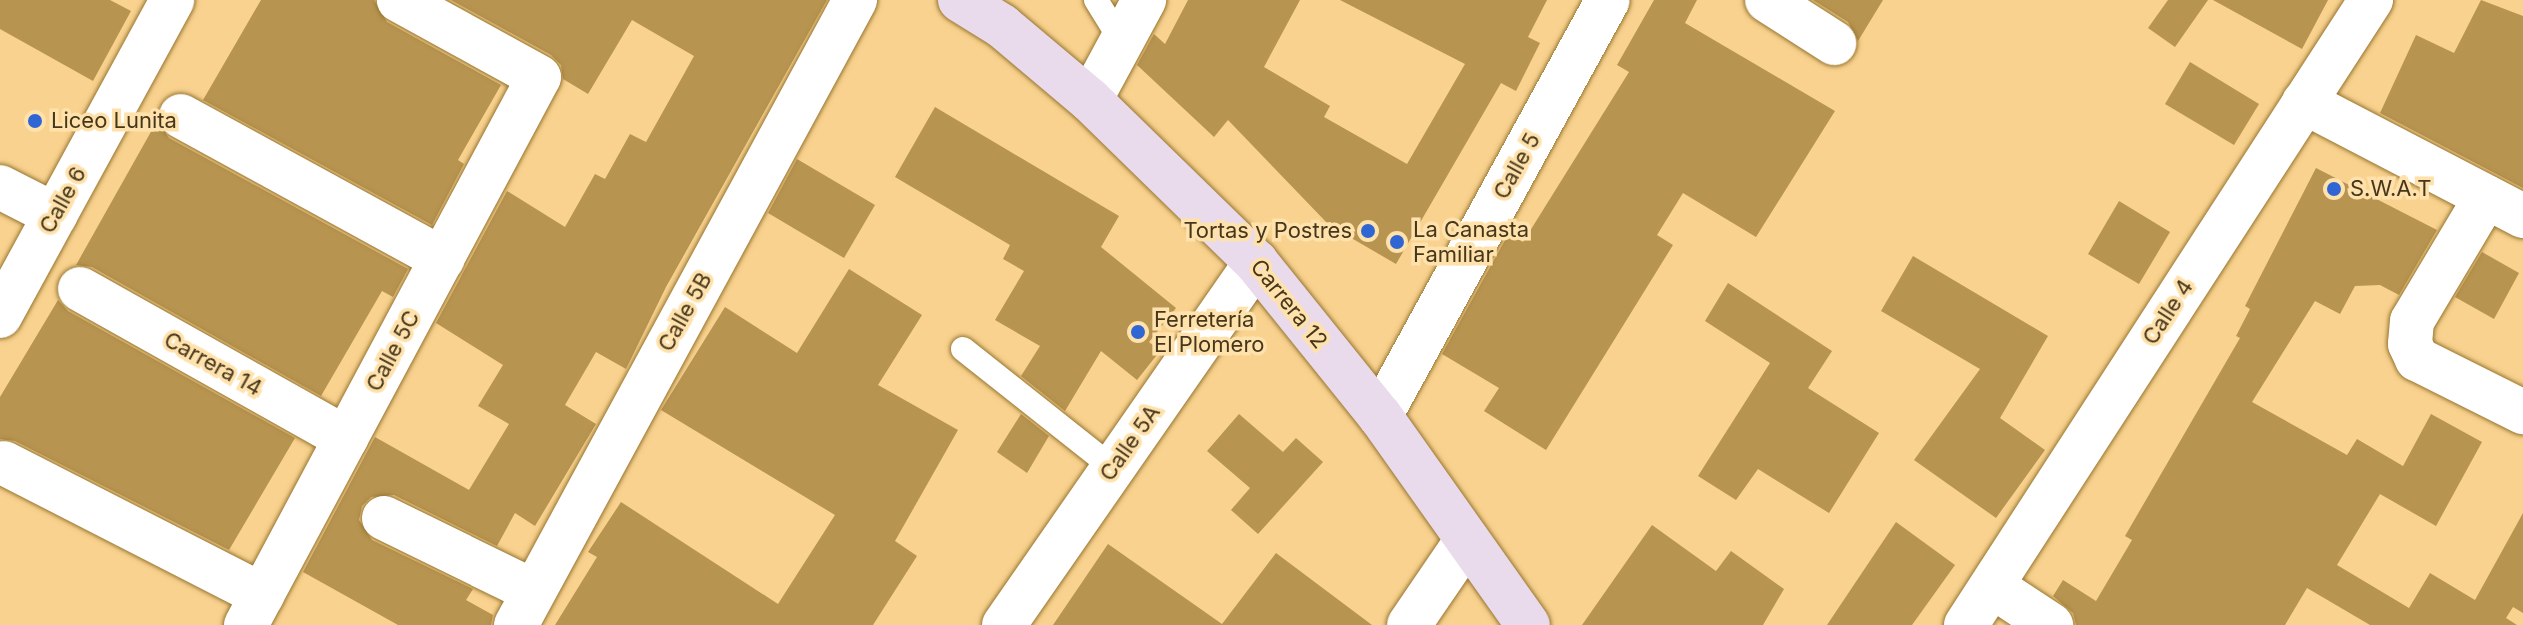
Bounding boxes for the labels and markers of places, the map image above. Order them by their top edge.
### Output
place label: Liceo Lunita [51,108,177,134]
marker: Liceo Lunita [26,112,44,130]
place label: S.W.A.T [2350,176,2431,202]
marker: S.W.A.T [2325,180,2343,198]
place label: La Canasta Familiar [1413,216,1529,268]
place label: Tortas y Postres [1183,218,1352,244]
marker: Tortas y Postres [1359,222,1377,240]
marker: La Canasta Familiar [1388,233,1406,251]
place label: Ferretería El Plomero [1154,306,1265,358]
marker: Ferretería El Plomero [1129,323,1147,341]

